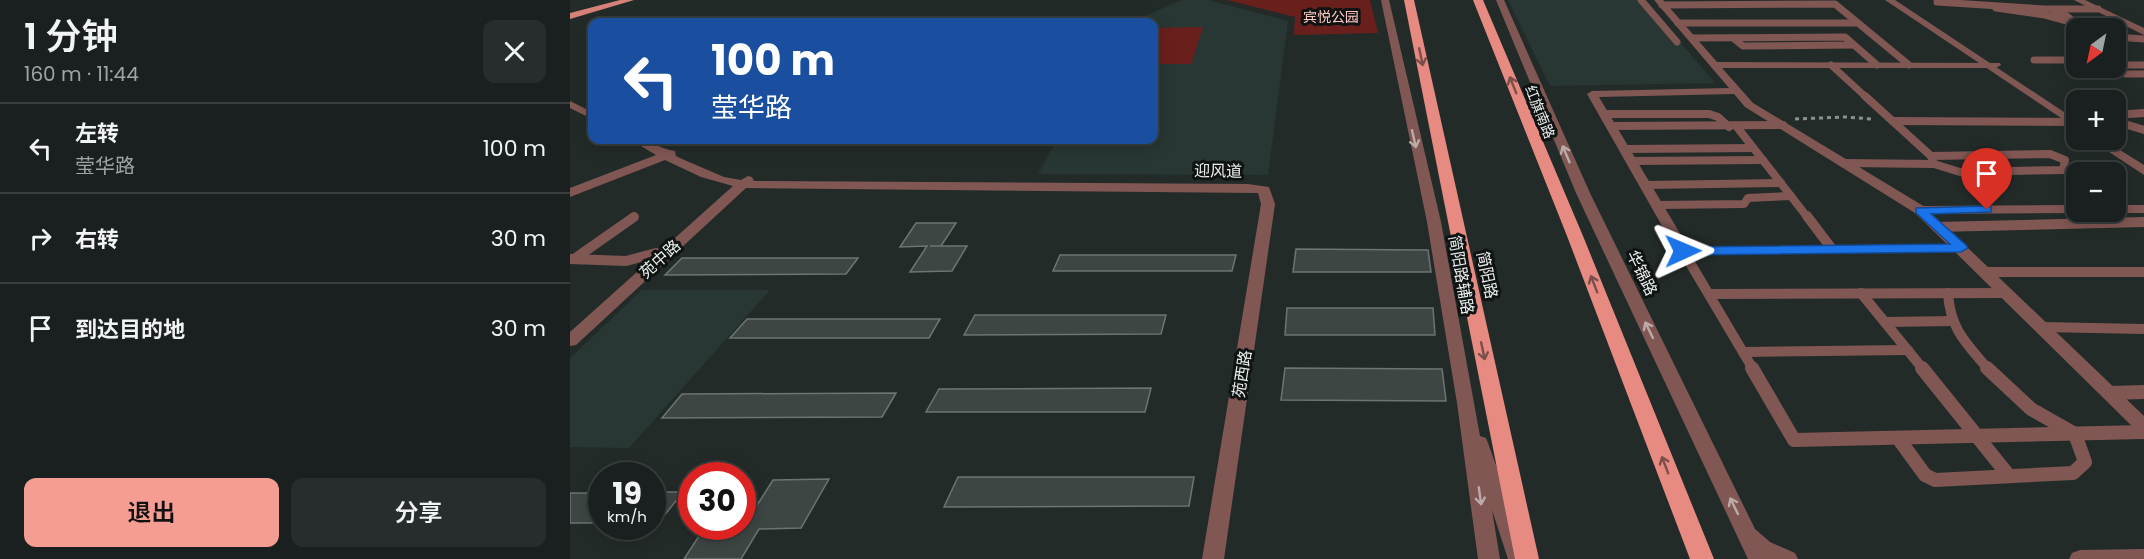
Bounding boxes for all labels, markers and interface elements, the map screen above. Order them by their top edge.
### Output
park label: 宾悦公园 [1303,7,1359,27]
text: 1 分钟 [24,11,118,62]
north arrow [2066,18,2126,78]
map controls [2066,18,2126,222]
button: close [483,20,546,83]
text: 100 m [711,31,835,90]
icon: left [612,42,690,120]
one-way arrow [1416,47,1427,67]
text: 160 m · 11:44 [24,60,139,88]
one-way arrow [1507,76,1518,94]
street label: 红旗南路 [1520,82,1560,142]
text: 莹华路 [711,89,792,126]
button: + [2066,90,2126,150]
text: 左转 [75,118,119,149]
one-way arrow [1409,130,1421,149]
icon: left [24,132,57,165]
text: 100 m [483,133,546,164]
one-way arrow [1560,145,1571,164]
pin [1961,148,2012,210]
text: 莹华路 [75,152,135,180]
icon: arrive [1970,157,2003,190]
street label: 迎风道 [1194,159,1242,183]
button: − [2066,162,2126,222]
position arrow [1651,219,1715,283]
icon: right [24,222,57,255]
text: 30 m [491,223,546,254]
text: 右转 [75,224,119,255]
street label: 苑中路 [634,234,686,284]
street label: 简阳路辅路 [1443,234,1479,316]
street label: 华锦路 [1621,246,1663,300]
street label: 简阳路 [1471,249,1503,301]
one-way arrow [1588,275,1599,294]
icon: arrive [24,312,57,345]
text: 30 m [491,313,546,344]
text: 到达目的地 [75,314,185,345]
one-way arrow [1643,322,1655,340]
one-way arrow [1478,340,1489,360]
street label: 苑西路 [1227,348,1257,400]
one-way arrow [1659,456,1670,475]
speed limit sign: 30 [678,462,756,540]
text: 19 [612,472,642,515]
button: 退出 [24,478,279,547]
button: 分享 [291,478,546,547]
one-way arrow [1474,486,1485,506]
one-way arrow [1728,497,1740,515]
text: km/h [607,506,647,527]

